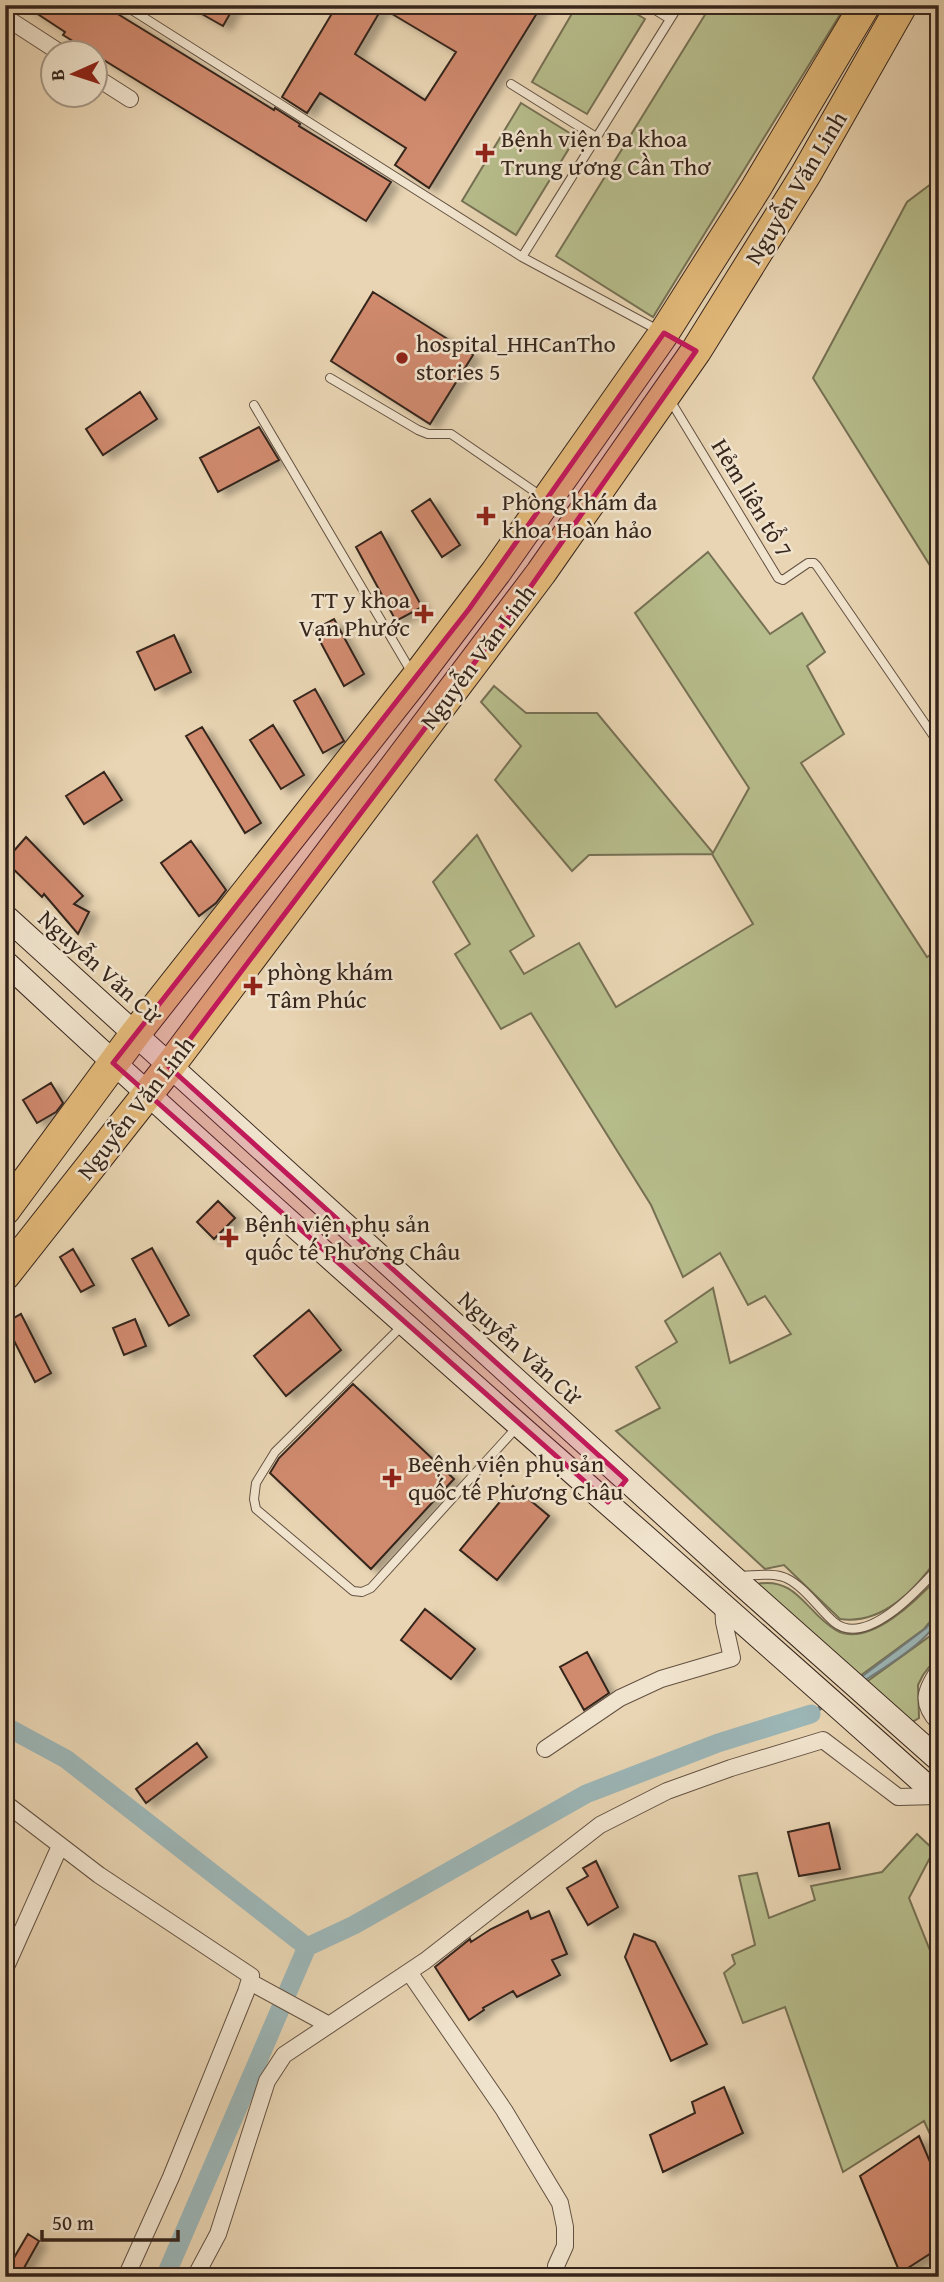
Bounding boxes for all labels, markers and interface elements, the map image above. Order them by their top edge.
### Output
north arrow [38,38,108,108]
text: B [43,68,71,81]
street label: Nguyễn Văn Linh [736,104,856,271]
place label: Bệnh viện Đa khoa Trung ương Cần Thơ [501,121,711,184]
marker: Bệnh viện Đa khoa Trung ương Cần Thơ [475,143,495,163]
place label: hospital_HHCanTho stories 5 [416,326,616,389]
marker: hospital_HHCanTho stories 5 [394,350,410,366]
street label: Hẻm liên tổ 7 [703,432,802,564]
place label: Phòng khám đa khoa Hoàn hảo [502,484,658,547]
marker: Phòng khám đa khoa Hoàn hảo [476,506,496,526]
street label: Nguyễn Văn Linh [411,576,544,737]
place label: TT y khoa Vạn Phước [299,582,411,645]
marker: TT y khoa Vạn Phước [416,606,432,622]
street label: Nguyễn Văn Cừ [30,901,171,1033]
place label: phòng khám Tâm Phúc [267,954,393,1017]
marker: phòng khám Tâm Phúc [245,978,261,994]
street label: Nguyễn Văn Linh [68,1028,203,1187]
place label: Bệnh viện phụ sản quốc tế Phương Châu [245,1206,460,1269]
marker: Bệnh viện phụ sản quốc tế Phương Châu [219,1228,239,1248]
street label: Nguyễn Văn Cừ [450,1282,591,1414]
place label: Beệnh viện phụ sản quốc tế Phương Châu [408,1446,623,1509]
marker: Beệnh viện phụ sản quốc tế Phương Châu [382,1468,402,1488]
scale bar [42,2198,178,2242]
text: 50 m [52,2207,94,2238]

